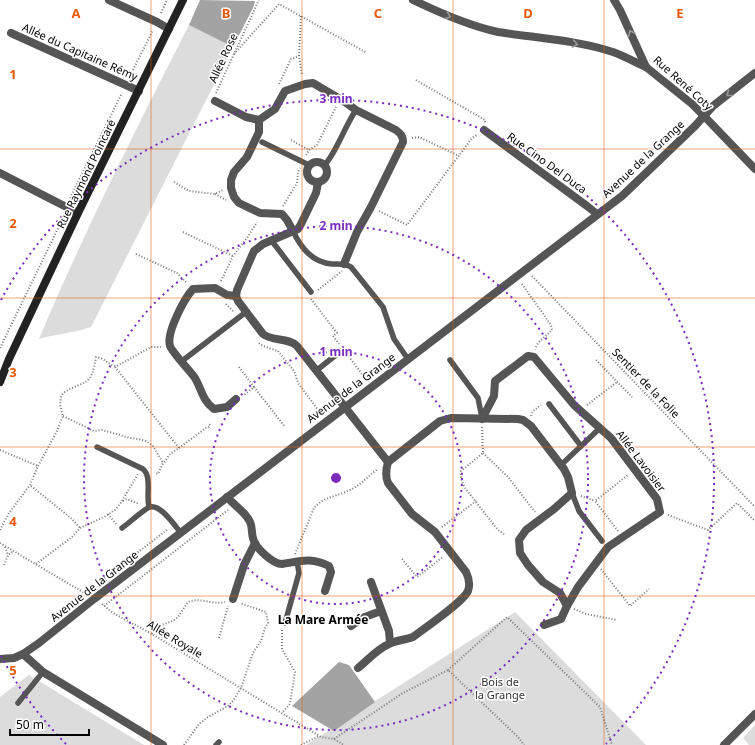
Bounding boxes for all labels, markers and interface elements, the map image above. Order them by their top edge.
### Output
text: A [72,4,81,22]
text: B [222,4,230,22]
text: C [374,4,382,22]
text: D [523,4,533,22]
text: E [676,4,684,22]
one-way arrow [444,11,452,19]
street label: Allée du Capitaine Rémy [20,19,141,84]
one-way arrow [628,30,636,38]
street label: Allée Rose [205,31,241,85]
one-way arrow [572,39,578,47]
street label: Rue René Coty [651,52,716,113]
text: 1 [9,65,17,83]
one-way arrow [726,89,733,96]
text: 3 min [319,90,353,107]
street label: Rue Raymond Poincaré [53,117,119,231]
street label: Avenue de la Grange [598,117,687,201]
street label: Rue Cino Del Duca [504,129,590,197]
text: 2 [9,214,17,232]
text: 2 min [319,217,353,234]
text: 1 min [319,343,353,360]
street label: Sentier de la Folie [609,345,684,421]
street label: Avenue de la Grange [303,349,398,426]
text: 3 [9,363,17,381]
street label: Allée Lavoisier [613,427,670,495]
centre of rings [329,471,343,485]
text: 4 [9,512,17,530]
street label: Avenue de la Grange [47,547,141,625]
district label: La Mare Armée [278,611,368,628]
street label: Allée Royale [145,616,206,661]
text: 5 [9,661,17,679]
park label: Bois de la Grange [475,674,525,702]
scale bar [10,711,89,737]
text: 50 m [16,716,44,733]

